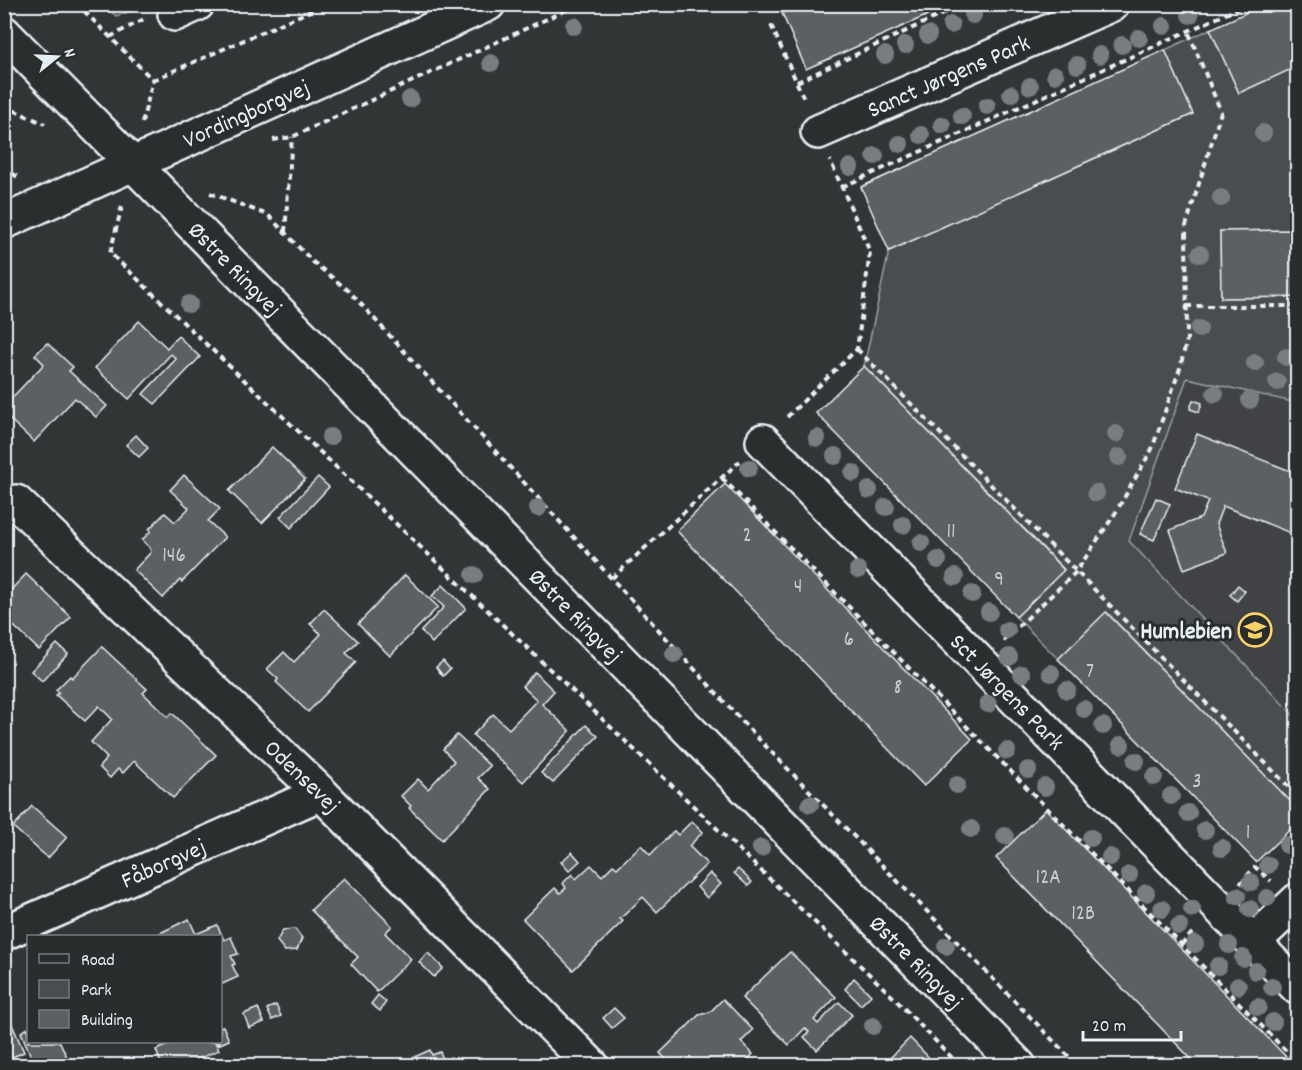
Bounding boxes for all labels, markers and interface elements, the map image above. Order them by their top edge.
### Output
north arrow [27,27,87,87]
street label: Sanct Jørgens Park [863,28,1036,128]
text: N [57,46,81,61]
street label: Vordingborgvej [178,73,316,159]
street label: Østre Ringvej [179,215,288,326]
house number: 11 [946,518,956,548]
house number: 2 [742,522,752,552]
house number: 146 [162,542,186,572]
street label: Østre Ringvej [519,562,629,673]
house number: 9 [994,566,1004,596]
house number: 4 [794,573,802,603]
school or university icon: Humlebien [1237,612,1273,648]
place label: Humlebien [1140,616,1232,650]
house number: 6 [844,626,854,656]
street label: Sct Jørgens Park [940,627,1071,759]
house number: 7 [1086,658,1094,688]
house number: 8 [894,674,902,704]
street label: Odensevej [255,733,347,823]
house number: 3 [1192,768,1202,798]
house number: 1 [1246,819,1250,849]
street label: Fåborgvej [116,832,212,899]
house number: 12A [1035,864,1061,894]
house number: 12B [1071,900,1095,930]
street label: Østre Ringvej [860,909,969,1019]
legend [27,935,222,1043]
text: Road [81,949,115,974]
text: Park [81,979,112,1004]
scale bar [1083,1004,1180,1042]
text: Building [81,1009,133,1034]
text: 20 m [1092,1015,1126,1040]

